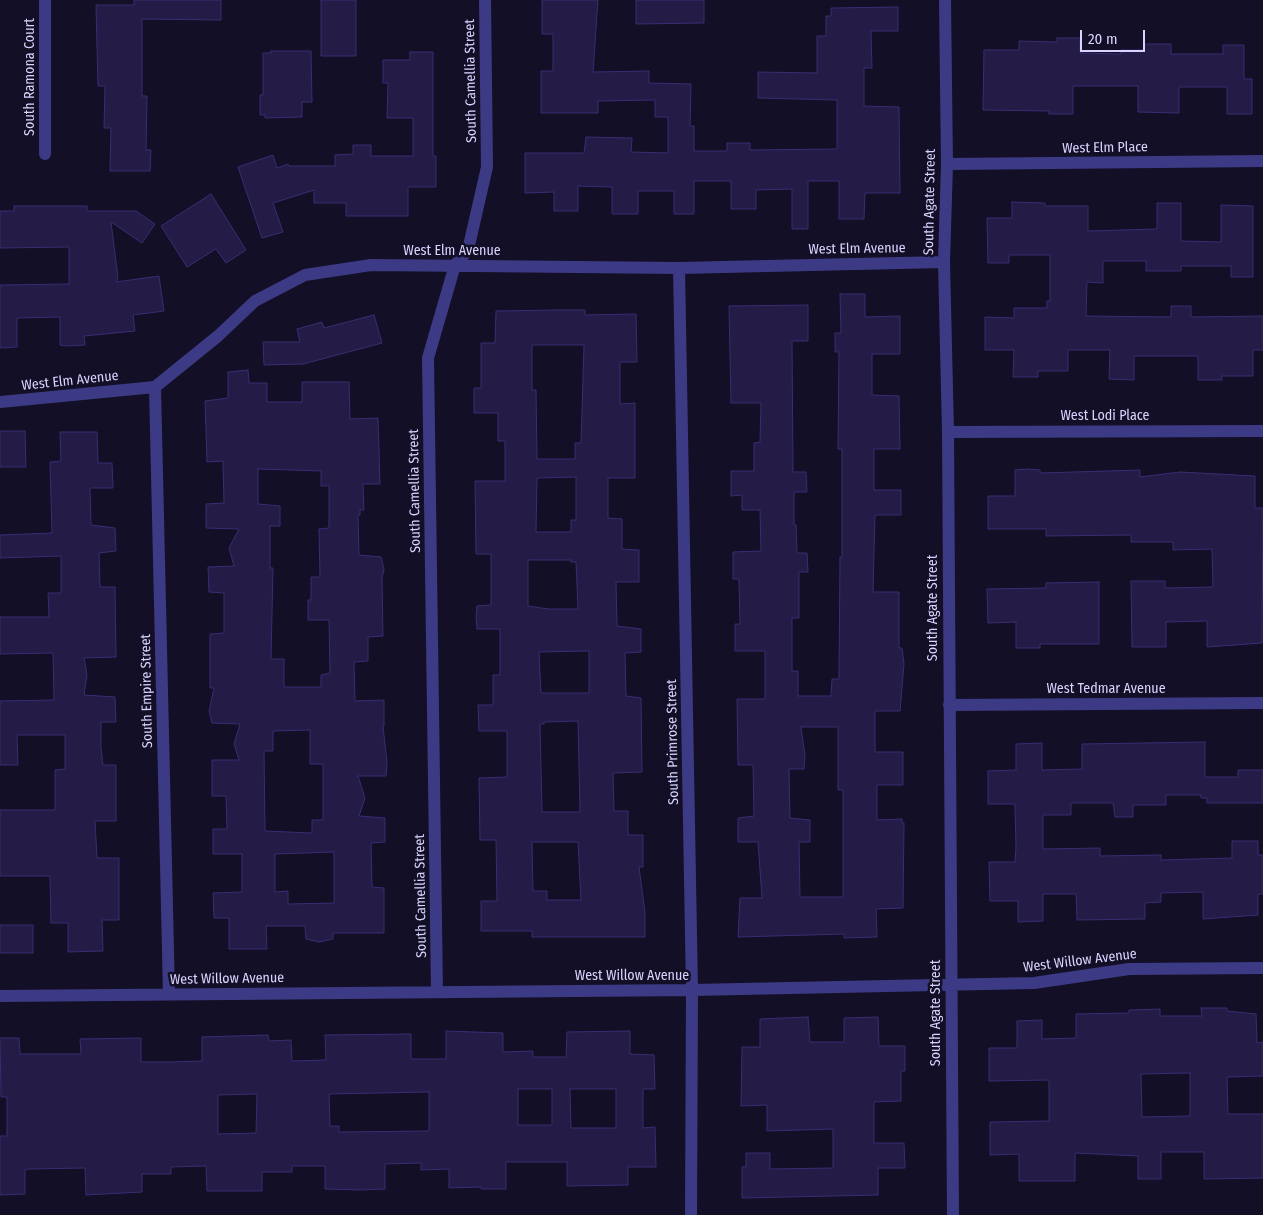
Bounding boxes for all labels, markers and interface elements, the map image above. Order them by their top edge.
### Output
street label: South Ramona Court [22,18,38,136]
street label: South Camellia Street [462,19,480,143]
scale bar [1083,20,1148,52]
text: 20 m [1088,30,1118,48]
street label: West Elm Place [1062,139,1148,157]
street label: South Agate Street [921,149,939,255]
street label: West Elm Avenue [808,240,906,258]
street label: West Elm Avenue [403,243,501,259]
street label: West Elm Avenue [21,368,119,394]
street label: West Lodi Place [1061,408,1149,424]
street label: South Camellia Street [406,429,424,553]
street label: South Agate Street [925,555,941,661]
street label: South Empire Street [138,634,156,748]
street label: South Primrose Street [664,679,682,805]
street label: West Tedmar Avenue [1046,681,1166,697]
street label: South Camellia Street [412,834,430,958]
street label: West Willow Avenue [1022,946,1138,976]
street label: South Agate Street [928,960,944,1066]
street label: West Willow Avenue [575,968,689,984]
street label: West Willow Avenue [170,970,284,988]

